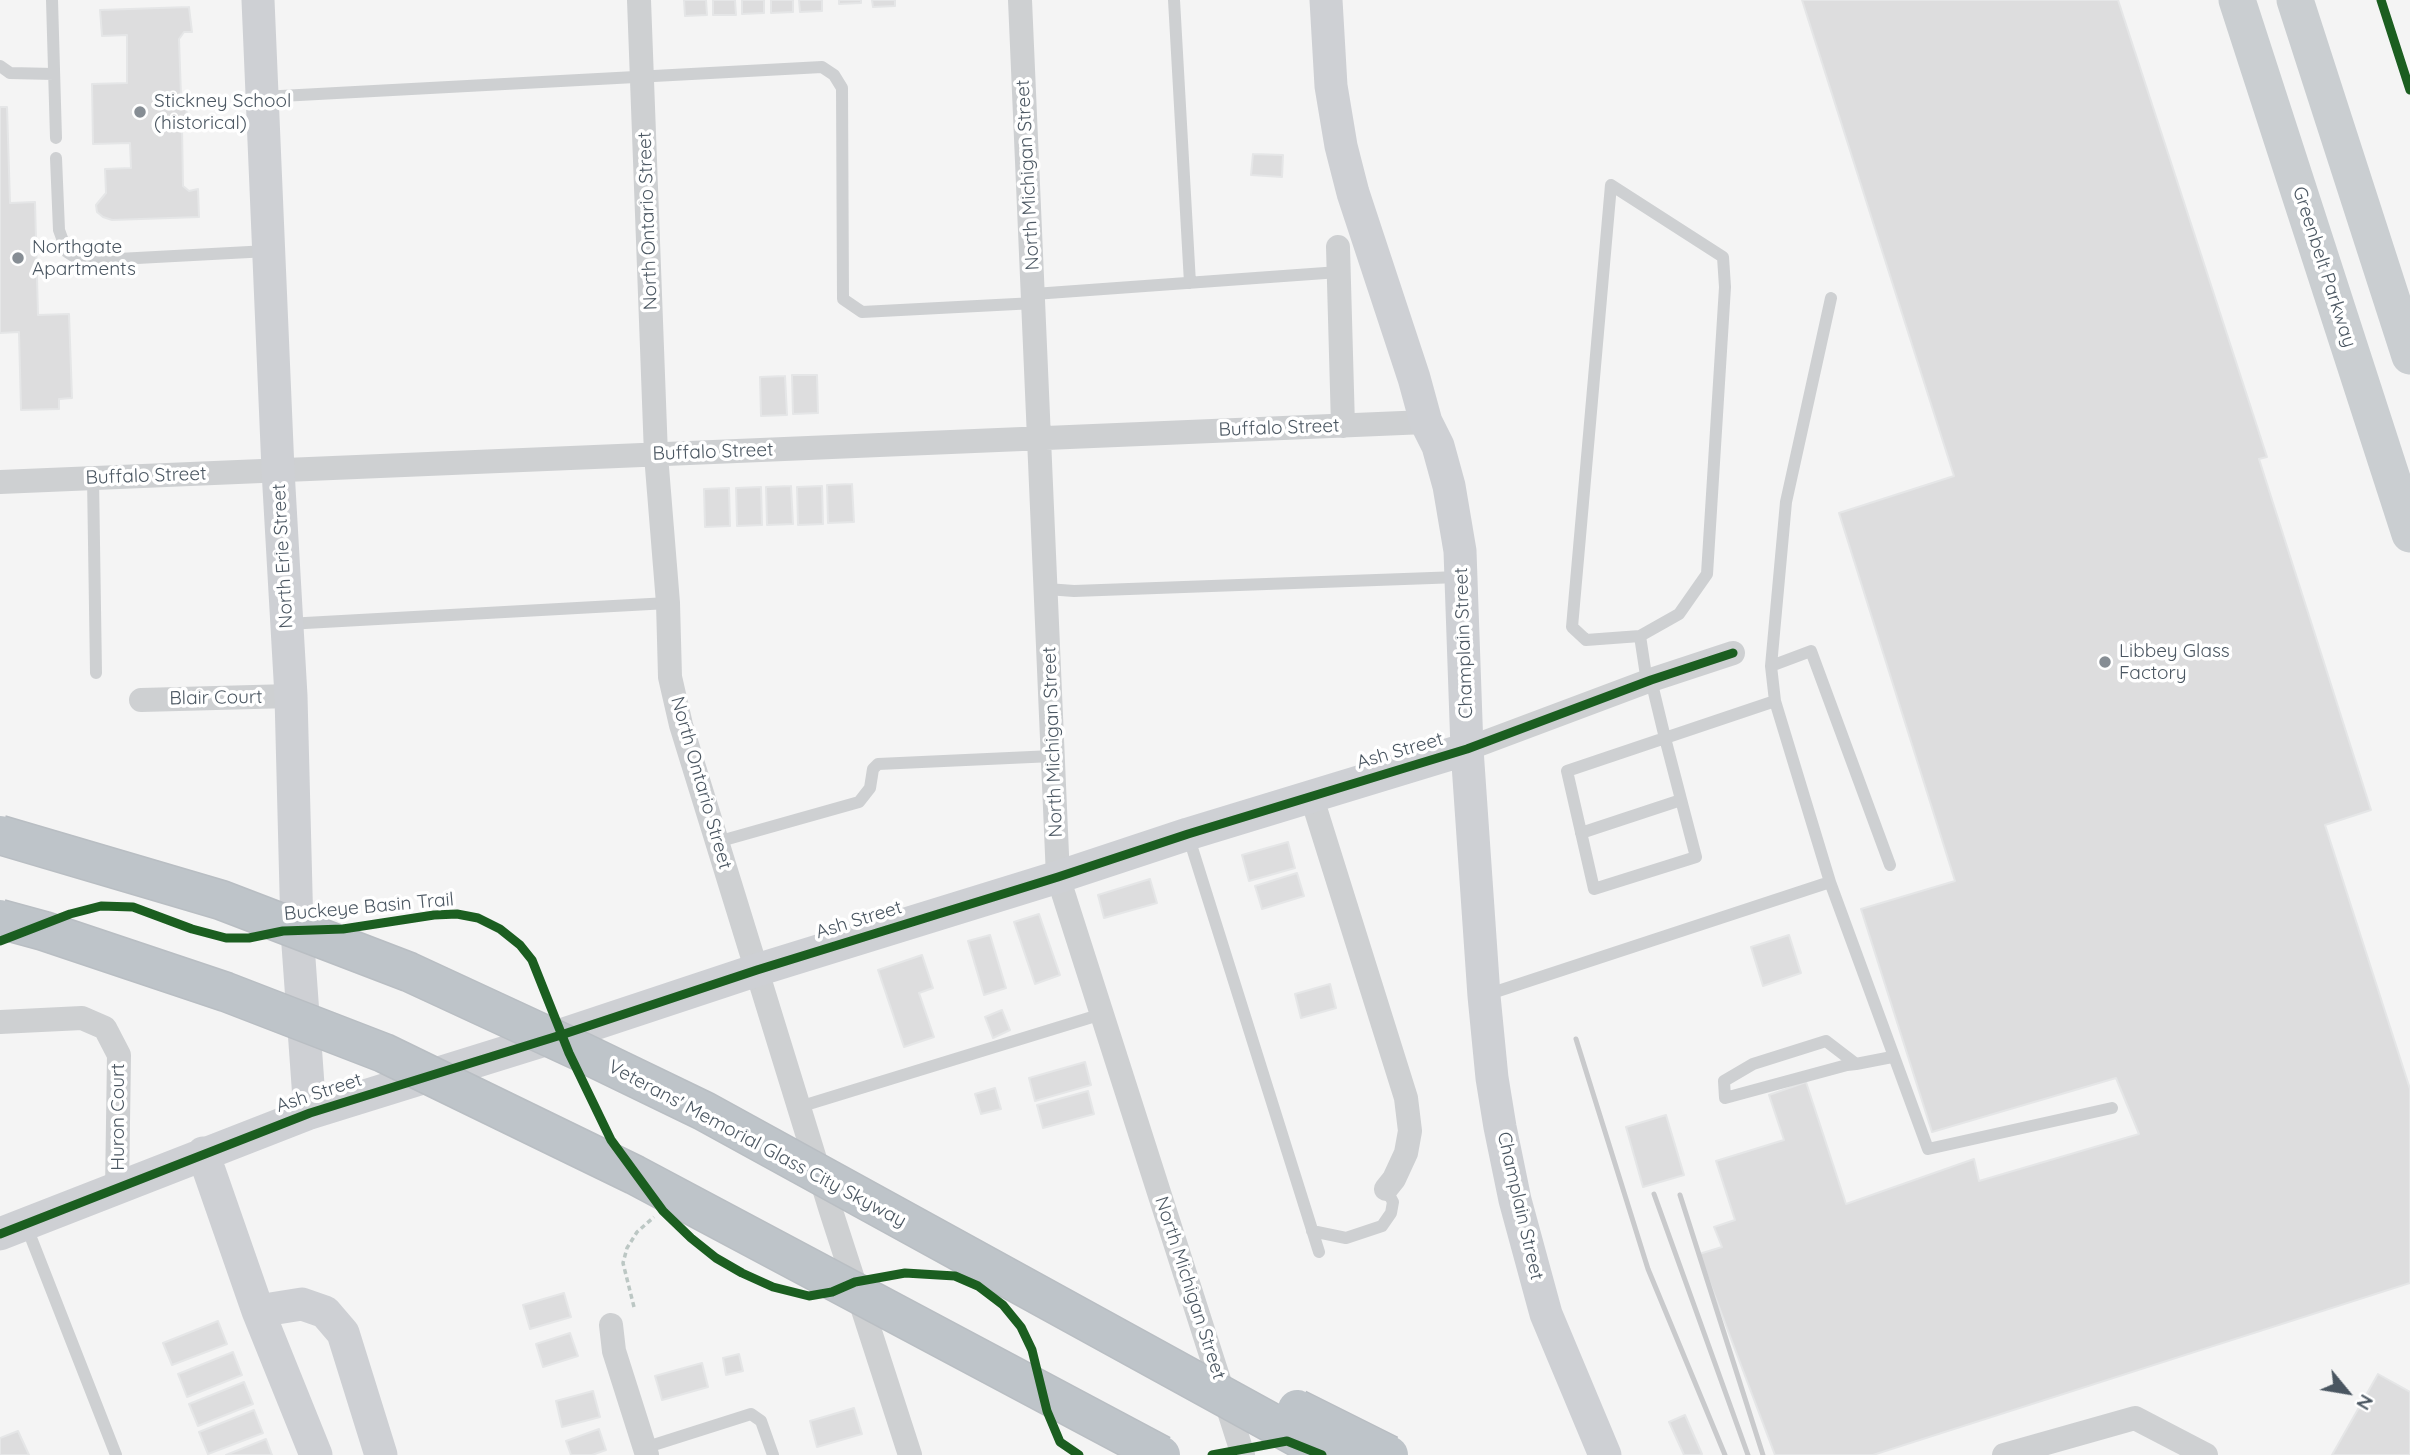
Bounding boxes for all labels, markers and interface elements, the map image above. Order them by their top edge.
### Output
street label: North Michigan Street [1012,79,1044,271]
place label: Stickney School (historical) [154,90,291,134]
marker: Stickney School (historical) [132,104,148,120]
street label: North Ontario Street [633,131,663,311]
street label: Greenbelt Parkway [2287,184,2361,350]
place label: Northgate Apartments [32,236,136,280]
marker: Northgate Apartments [10,250,26,266]
street label: Buffalo Street [1218,414,1340,442]
street label: Buffalo Street [652,438,774,466]
street label: Buffalo Street [85,462,207,490]
street label: North Erie Street [268,483,298,629]
street label: Champlain Street [1450,567,1478,719]
place label: Libbey Glass Factory [2119,640,2230,684]
street label: North Michigan Street [1038,646,1068,838]
marker: Libbey Glass Factory [2097,654,2113,670]
street label: Blair Court [169,686,263,710]
street label: North Ontario Street [665,694,737,872]
street label: Ash Street [1354,728,1446,774]
street label: Buckeye Basin Trail [283,888,455,926]
street label: Ash Street [813,896,905,944]
street label: Veterans' Memorial Glass City Skyway [604,1055,910,1233]
street label: Huron Court [107,1063,129,1171]
street label: Ash Street [273,1068,365,1118]
street label: Champlain Street [1492,1130,1548,1282]
street label: North Michigan Street [1150,1194,1230,1382]
north arrow [2312,1357,2382,1427]
text: N [2351,1390,2379,1415]

